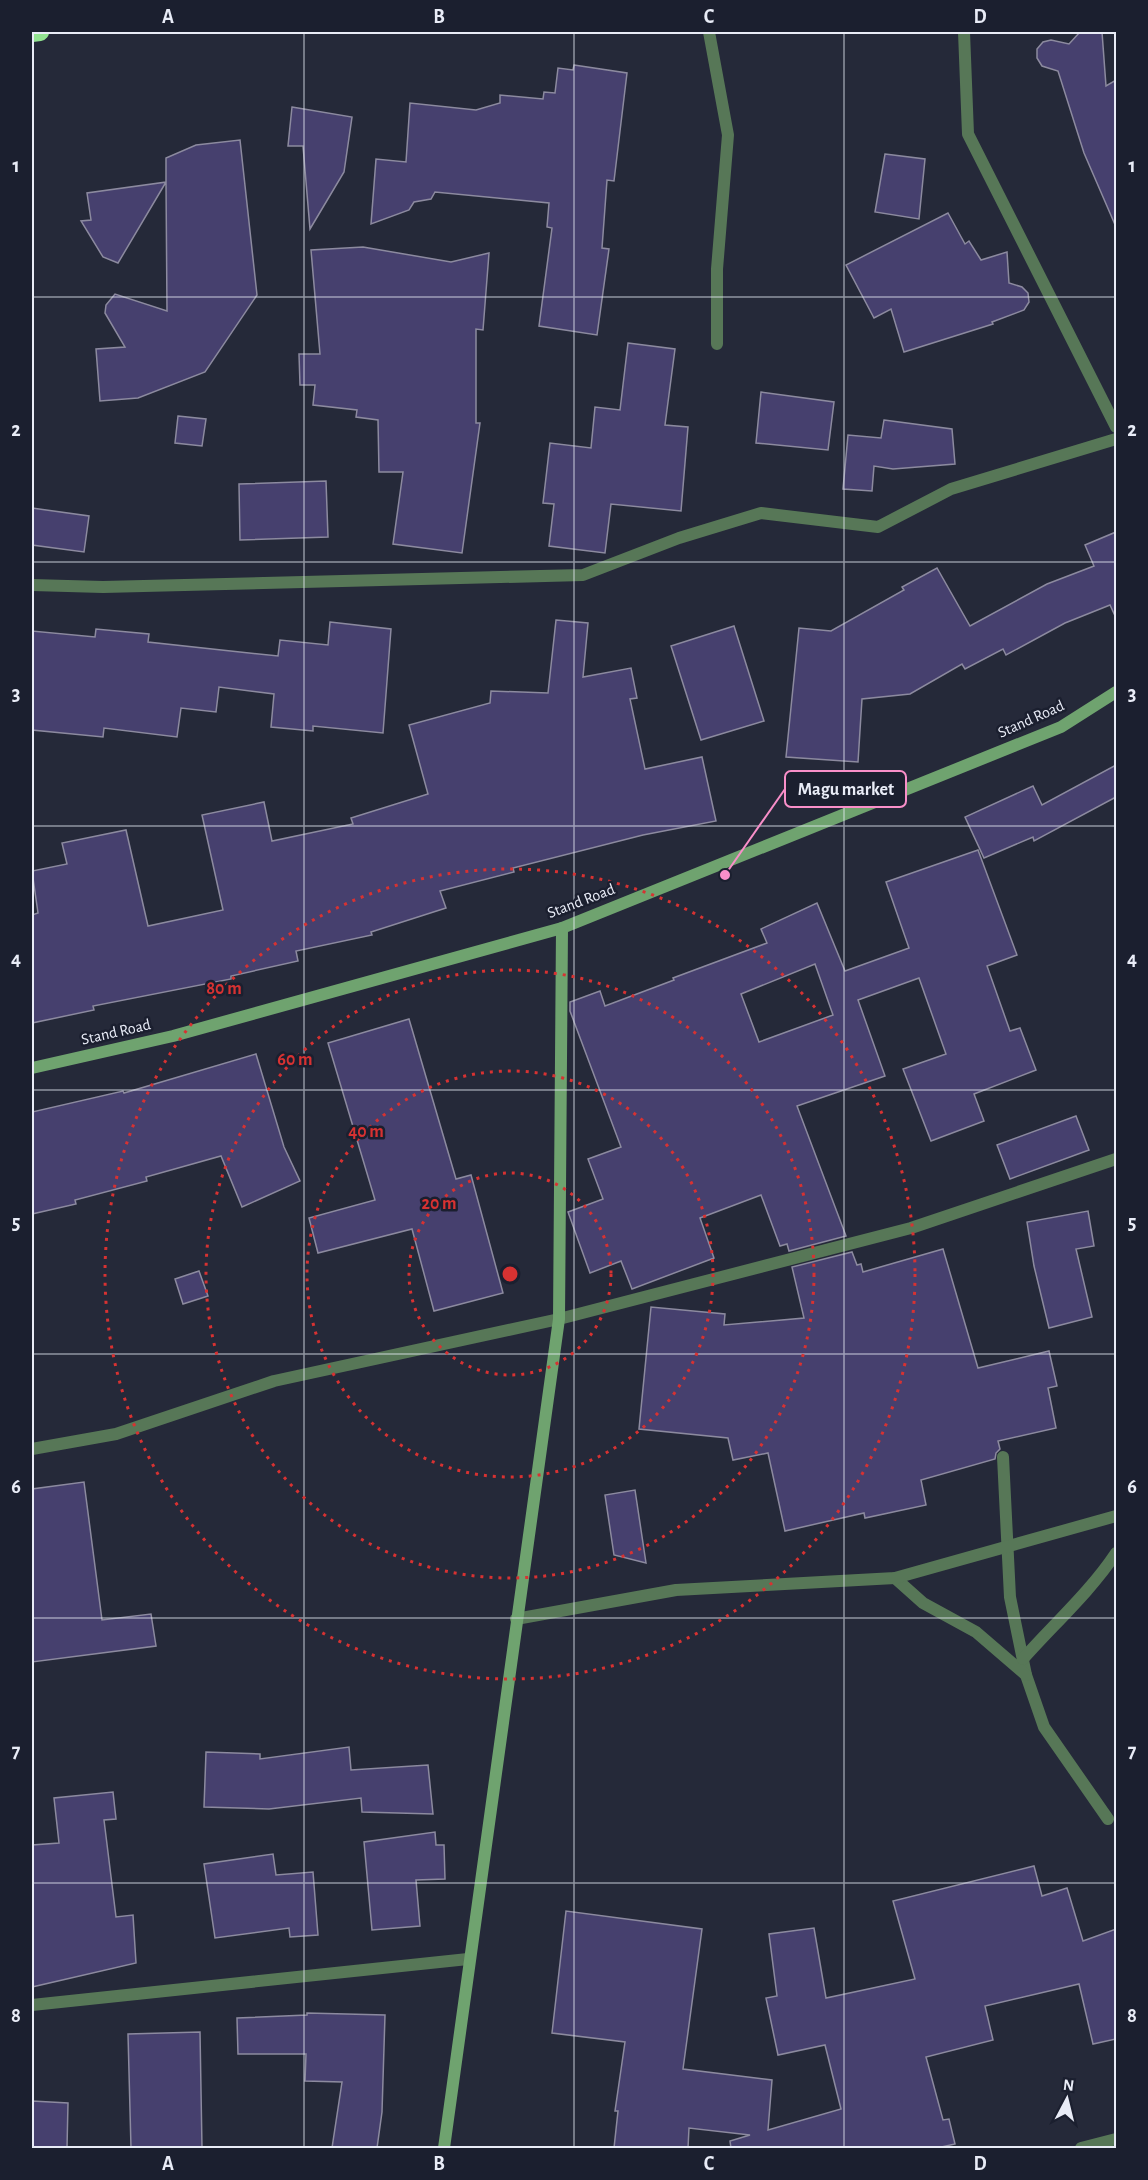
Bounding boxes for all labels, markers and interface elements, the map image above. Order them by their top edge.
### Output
text: A [162,7,174,27]
text: B [433,7,445,27]
text: C [704,7,715,27]
text: D [973,7,987,27]
text: 1 [12,156,20,176]
text: 1 [1128,156,1136,176]
text: 2 [11,420,21,440]
text: 2 [1127,420,1137,440]
text: 3 [12,684,20,704]
text: 3 [1128,684,1136,704]
street label: Stand Road [995,697,1067,741]
callout: Magu market [785,771,906,807]
text: Magu market [798,781,894,799]
street label: Stand Road [545,881,617,921]
text: 4 [11,949,21,969]
text: 4 [1127,949,1137,969]
text: 80 m [206,980,242,998]
street label: Stand Road [80,1016,152,1048]
text: 60 m [277,1051,313,1069]
text: 40 m [348,1123,384,1141]
text: 20 m [421,1195,457,1213]
text: 5 [12,1213,20,1233]
text: 5 [1128,1213,1136,1233]
centre of rings [500,1264,520,1284]
text: 6 [11,1477,21,1497]
text: 6 [1127,1477,1137,1497]
text: 7 [12,1741,21,1761]
text: 7 [1128,1741,1137,1761]
text: 8 [11,2006,21,2026]
text: 8 [1127,2006,1137,2026]
north arrow [1037,2069,1097,2129]
text: N [1062,2076,1075,2094]
text: A [162,2154,174,2174]
text: B [433,2154,445,2174]
text: C [704,2154,715,2174]
text: D [973,2154,987,2174]

